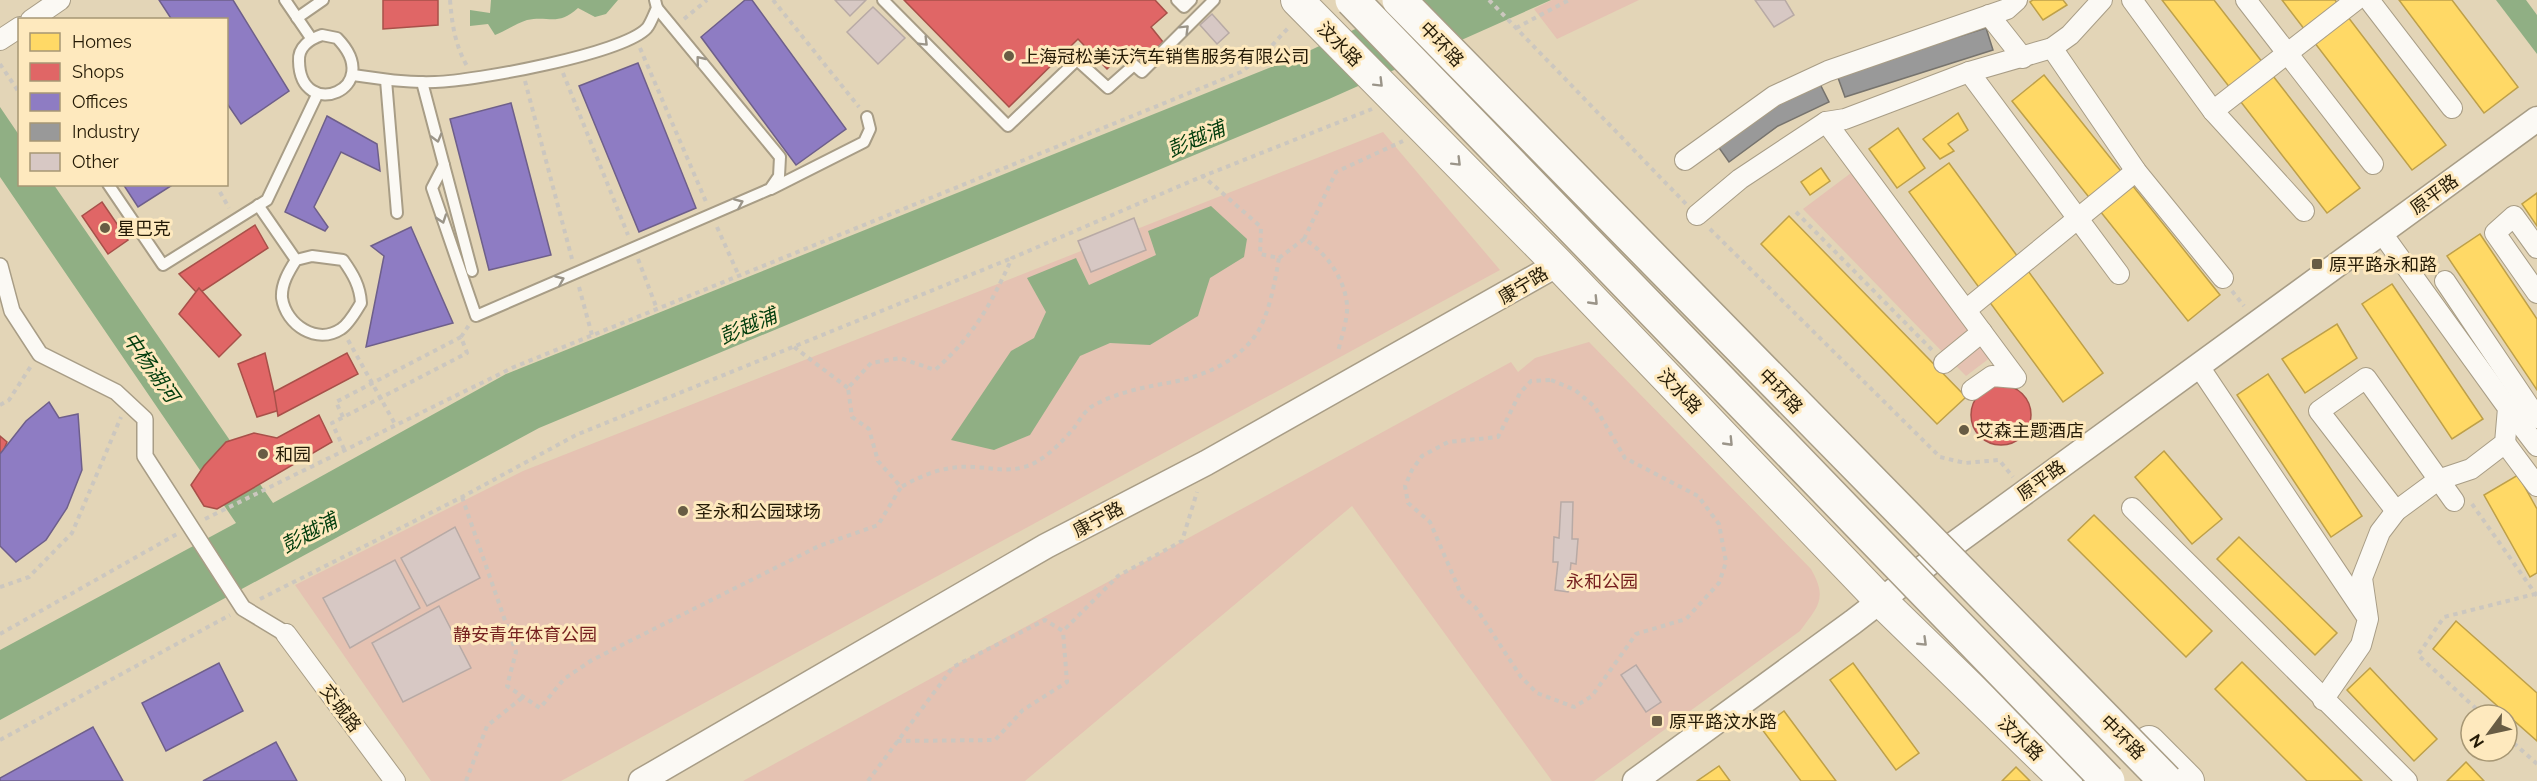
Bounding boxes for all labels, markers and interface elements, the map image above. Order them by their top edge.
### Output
street label: 汶水路 [1313,17,1367,71]
street label: 中环路 [1416,17,1468,71]
legend [18,18,228,186]
one-way arrow [1178,26,1189,36]
text: Homes [72,31,132,52]
one-way arrow [917,34,928,45]
place label: 上海冠松美沃汽车销售服务有限公司 [1021,46,1309,67]
marker: 上海冠松美沃汽车销售服务有限公司 [1002,49,1016,63]
one-way arrow [697,56,708,67]
text: Shops [72,61,124,82]
one-way arrow [1371,75,1382,86]
text: Offices [72,91,128,112]
water label: 彭越浦 [1164,115,1231,162]
text: Industry [72,121,140,142]
one-way arrow [429,133,442,143]
text: Other [72,151,120,172]
one-way arrow [1451,155,1461,166]
street label: 原平路 [2406,170,2462,218]
one-way arrow [733,198,744,210]
one-way arrow [435,213,448,224]
place label: 星巴克 [117,218,171,239]
marker: 星巴克 [98,221,112,235]
place label: 原平路永和路 [2329,254,2437,275]
marker: 原平路永和路 [2310,257,2324,271]
street label: 康宁路 [1494,262,1552,308]
one-way arrow [554,275,565,287]
one-way arrow [1586,294,1597,305]
water label: 彭越浦 [716,302,783,349]
water label: 中杨湖河 [118,327,186,410]
street label: 汶水路 [1654,364,1706,418]
street label: 中环路 [1755,364,1807,418]
place label: 艾森主题酒店 [1976,420,2084,441]
marker: 艾森主题酒店 [1957,423,1971,437]
one-way arrow [1722,435,1733,445]
place label: 和园 [275,444,311,465]
marker: 和园 [256,447,270,461]
street label: 原平路 [2013,456,2069,504]
street label: 康宁路 [1069,497,1127,541]
place label: 圣永和公园球场 [695,501,821,522]
marker: 圣永和公园球场 [676,504,690,518]
water label: 彭越浦 [277,507,344,558]
park label: 永和公园 [1566,571,1638,592]
park label: 静安青年体育公园 [453,624,597,645]
one-way arrow [1916,634,1927,645]
street label: 交城路 [316,680,366,736]
north arrow [2459,703,2519,763]
street label: 中环路 [2096,710,2150,764]
place label: 原平路汶水路 [1669,711,1777,732]
street label: 汶水路 [1994,712,2048,764]
marker: 原平路汶水路 [1650,714,1664,728]
text: N [2466,731,2488,751]

